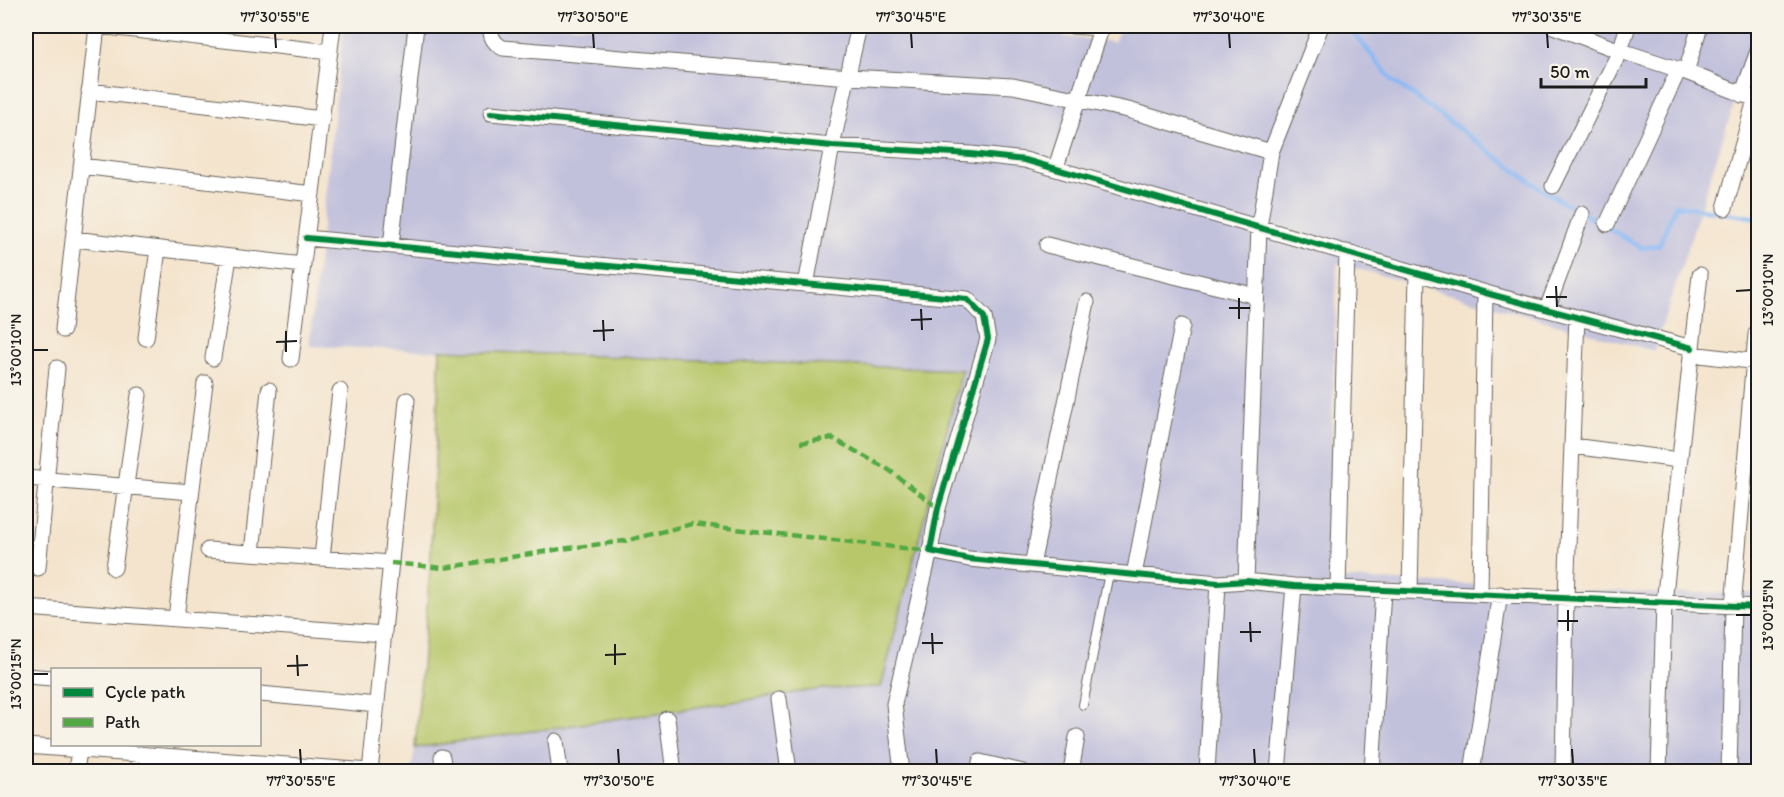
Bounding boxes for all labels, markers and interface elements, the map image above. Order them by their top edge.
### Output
text: 77°30'55"E [240,8,310,26]
text: 77°30'50"E [558,8,628,26]
text: 77°30'45"E [876,8,946,26]
text: 77°30'40"E [1193,8,1265,26]
text: 77°30'35"E [1512,8,1582,26]
scale bar [1541,51,1646,89]
text: 50 m [1550,61,1590,83]
text: 13°00'10"N [1759,254,1777,326]
text: 13°00'10"N [7,314,25,386]
text: 13°00'15"N [1759,579,1777,651]
text: 13°00'15"N [7,638,25,710]
legend [51,668,261,746]
text: Cycle path [105,681,186,703]
text: Path [105,711,140,733]
text: 77°30'55"E [266,772,336,790]
text: 77°30'50"E [584,772,654,790]
text: 77°30'45"E [902,772,972,790]
text: 77°30'40"E [1219,772,1291,790]
text: 77°30'35"E [1538,772,1608,790]

